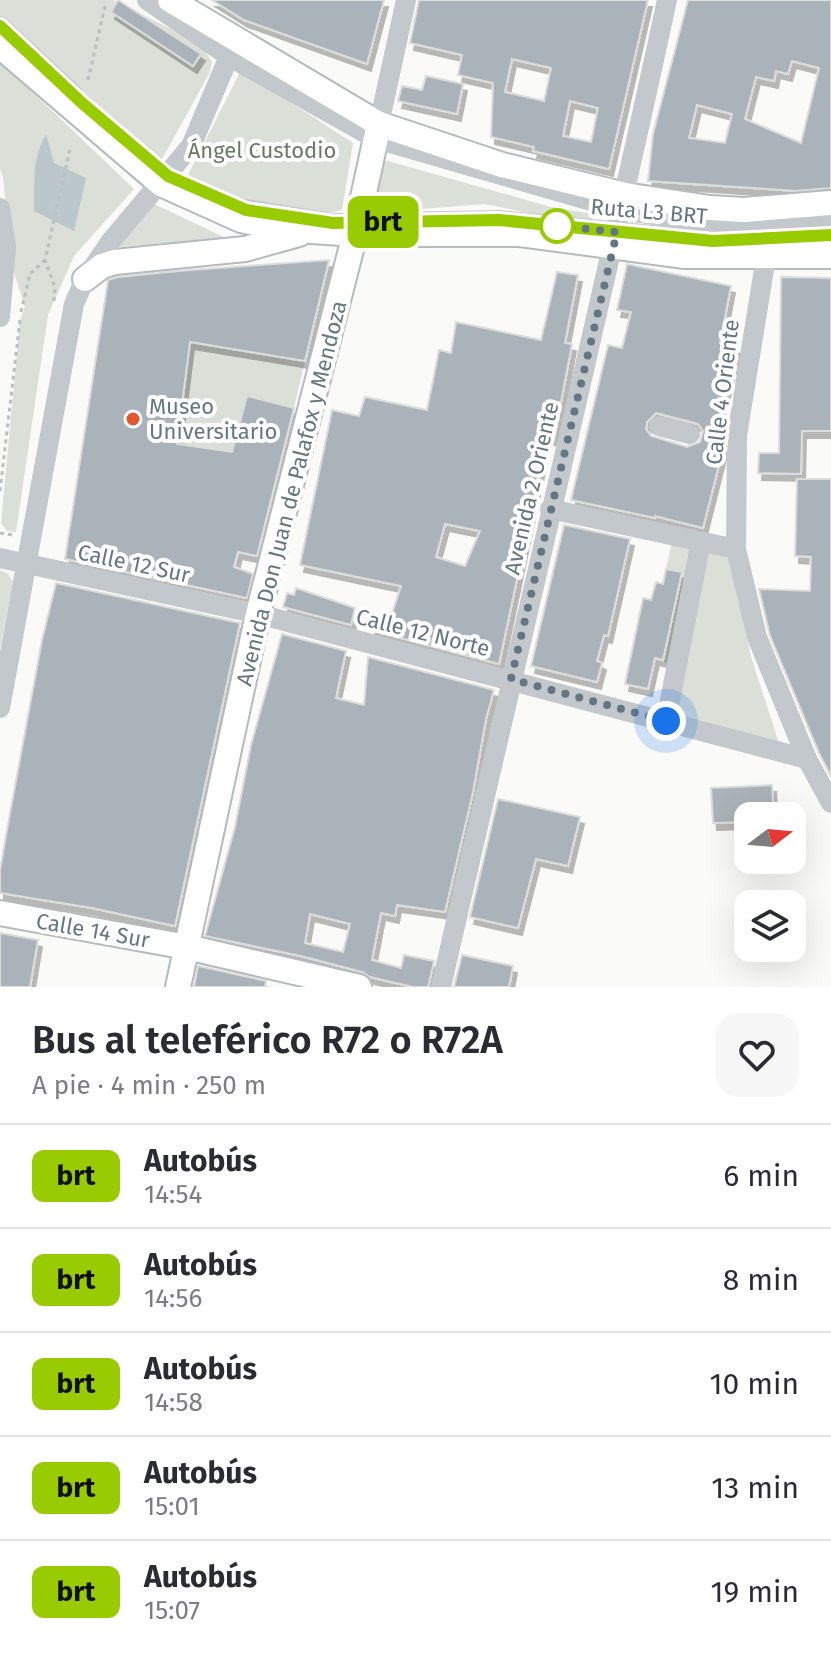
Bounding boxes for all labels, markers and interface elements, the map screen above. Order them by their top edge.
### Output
park label: Ángel Custodio [188,137,336,164]
street label: Ruta L3 BRT [589,193,709,230]
line badge: brt [337,196,429,248]
text: brt [364,205,402,238]
unlabelled marker [540,209,574,243]
street label: Avenida Don Juan de Palafox y Mendoza [230,298,352,688]
street label: Calle 4 Oriente [700,318,745,466]
place label: Museo Universitario [149,393,277,445]
street label: Avenida 2 Oriente [498,399,564,577]
marker: Museo Universitario [124,410,142,428]
street label: Calle 12 Sur [75,538,193,589]
street label: Calle 12 Norte [353,603,492,662]
your location [646,701,686,741]
north arrow [734,802,806,874]
map controls [734,802,806,962]
button: layers [734,890,806,962]
street label: Calle 14 Sur [34,907,152,954]
button: heart [715,1013,799,1097]
text: Bus al teleférico R72 o R72A [32,1017,503,1063]
text: A pie · 4 min · 250 m [32,1070,266,1101]
text: Autobús [144,1143,257,1179]
text: 6 min [723,1158,799,1194]
text: brt [57,1159,95,1192]
text: 14:54 [144,1179,202,1210]
text: Autobús [144,1247,257,1283]
text: 8 min [723,1262,799,1298]
text: brt [57,1263,95,1296]
text: 14:56 [144,1283,202,1314]
text: Autobús [144,1351,257,1387]
text: 10 min [710,1366,799,1402]
text: brt [57,1367,95,1400]
text: 14:58 [144,1387,203,1418]
text: Autobús [144,1455,257,1491]
text: 13 min [711,1470,799,1506]
text: brt [57,1471,95,1504]
text: 15:01 [144,1491,200,1522]
text: Autobús [144,1559,257,1595]
text: 19 min [711,1574,799,1610]
text: brt [57,1575,95,1608]
text: 15:07 [144,1595,200,1626]

